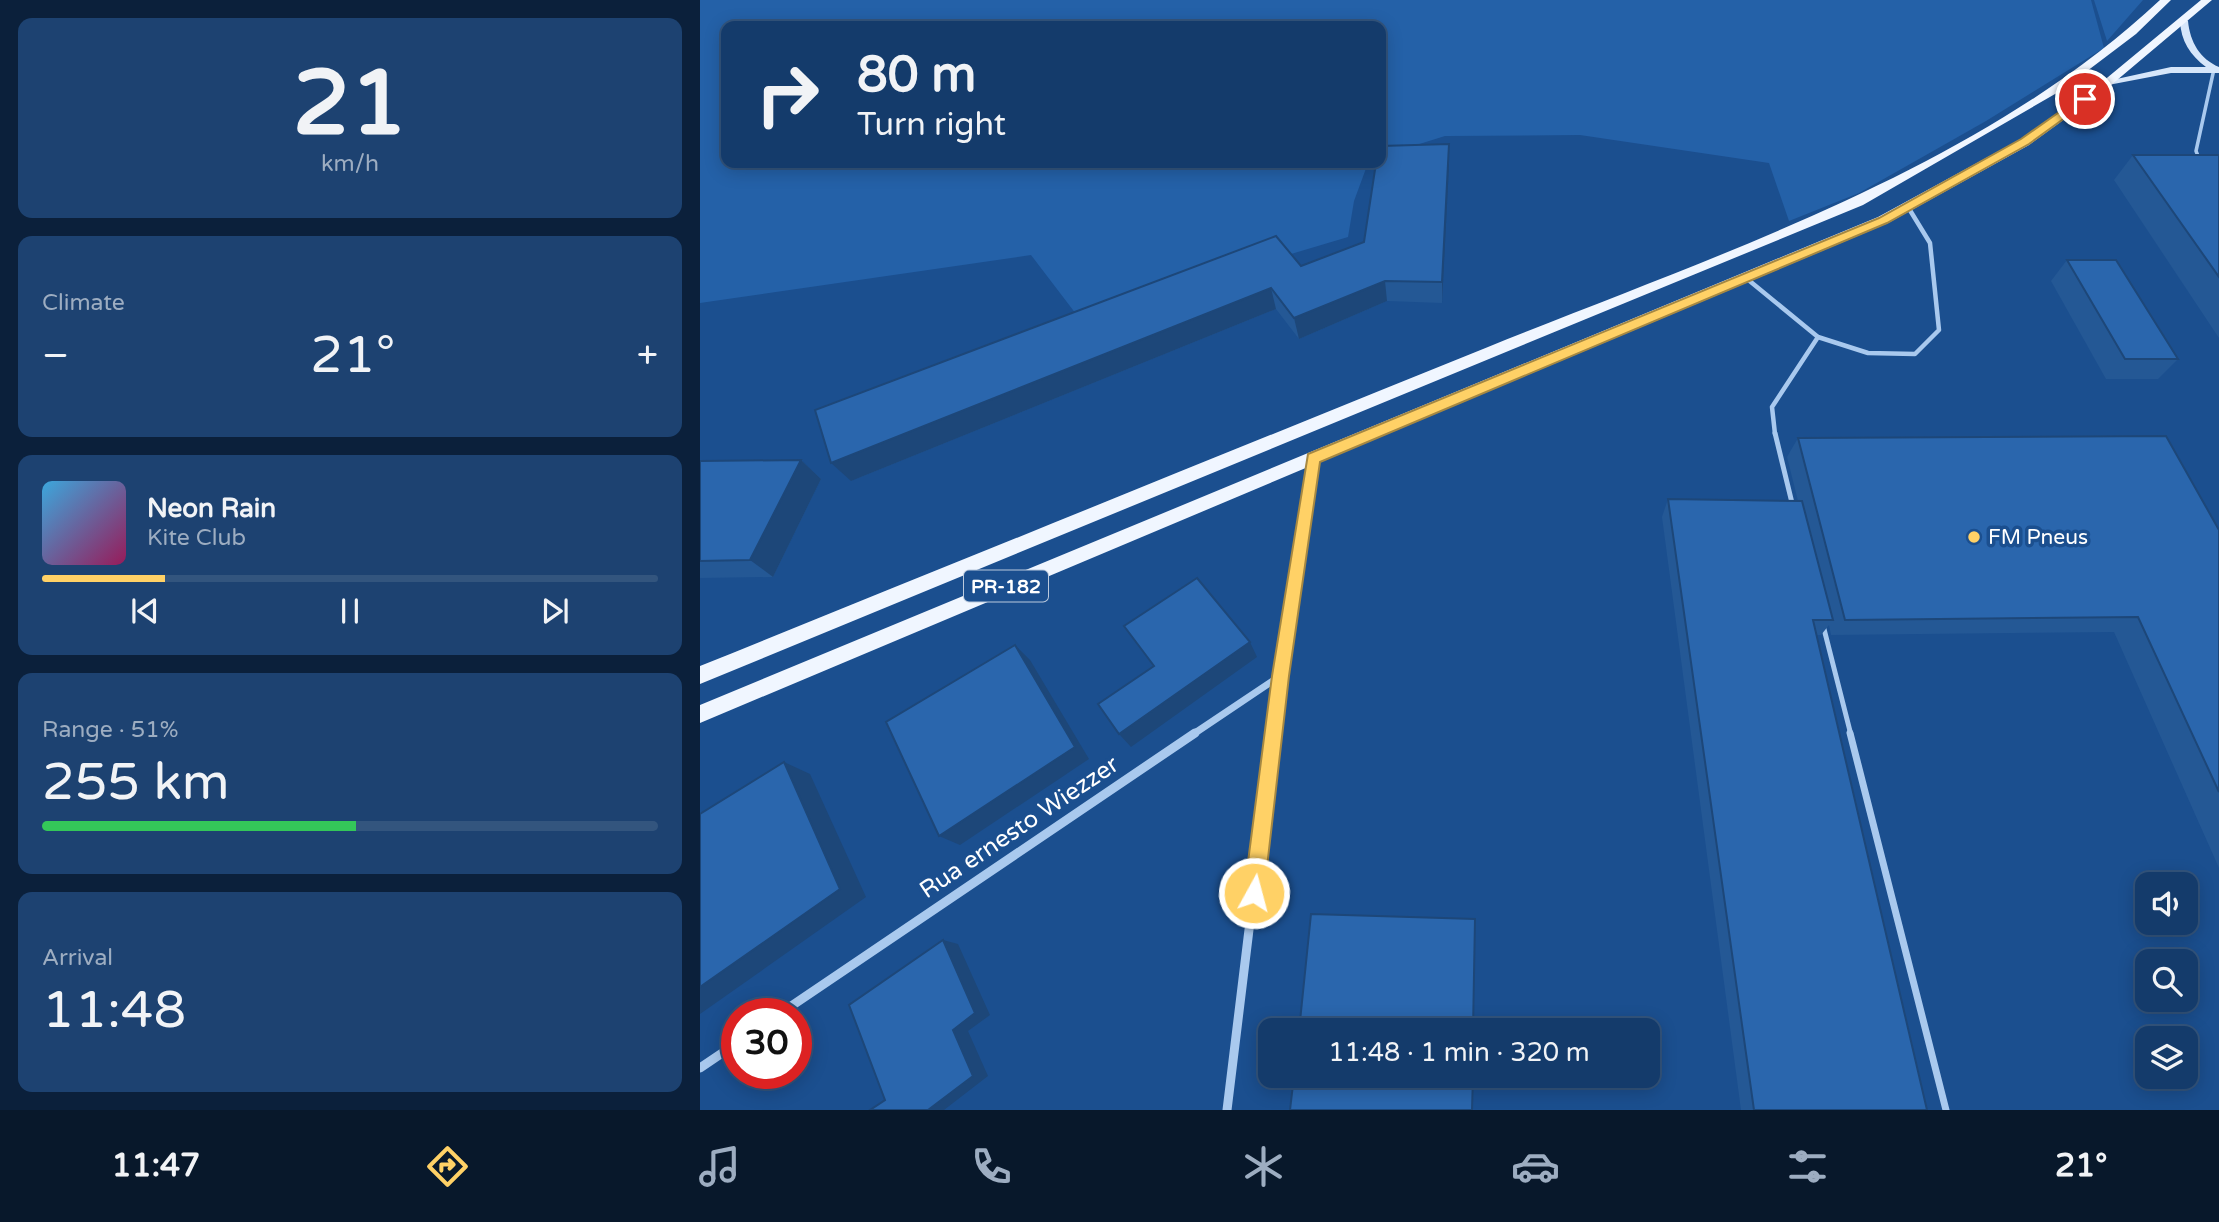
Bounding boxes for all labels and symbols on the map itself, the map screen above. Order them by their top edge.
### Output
pin [2055,69,2115,129]
place label: FM Pneus [1988,525,2088,550]
marker: FM Pneus [1966,529,1982,545]
road number: PR-182 [964,570,1048,601]
street label: Rua ernesto Wiezzer [914,750,1125,905]
position arrow [1217,856,1291,930]
speed limit sign: 30 [721,998,812,1089]

